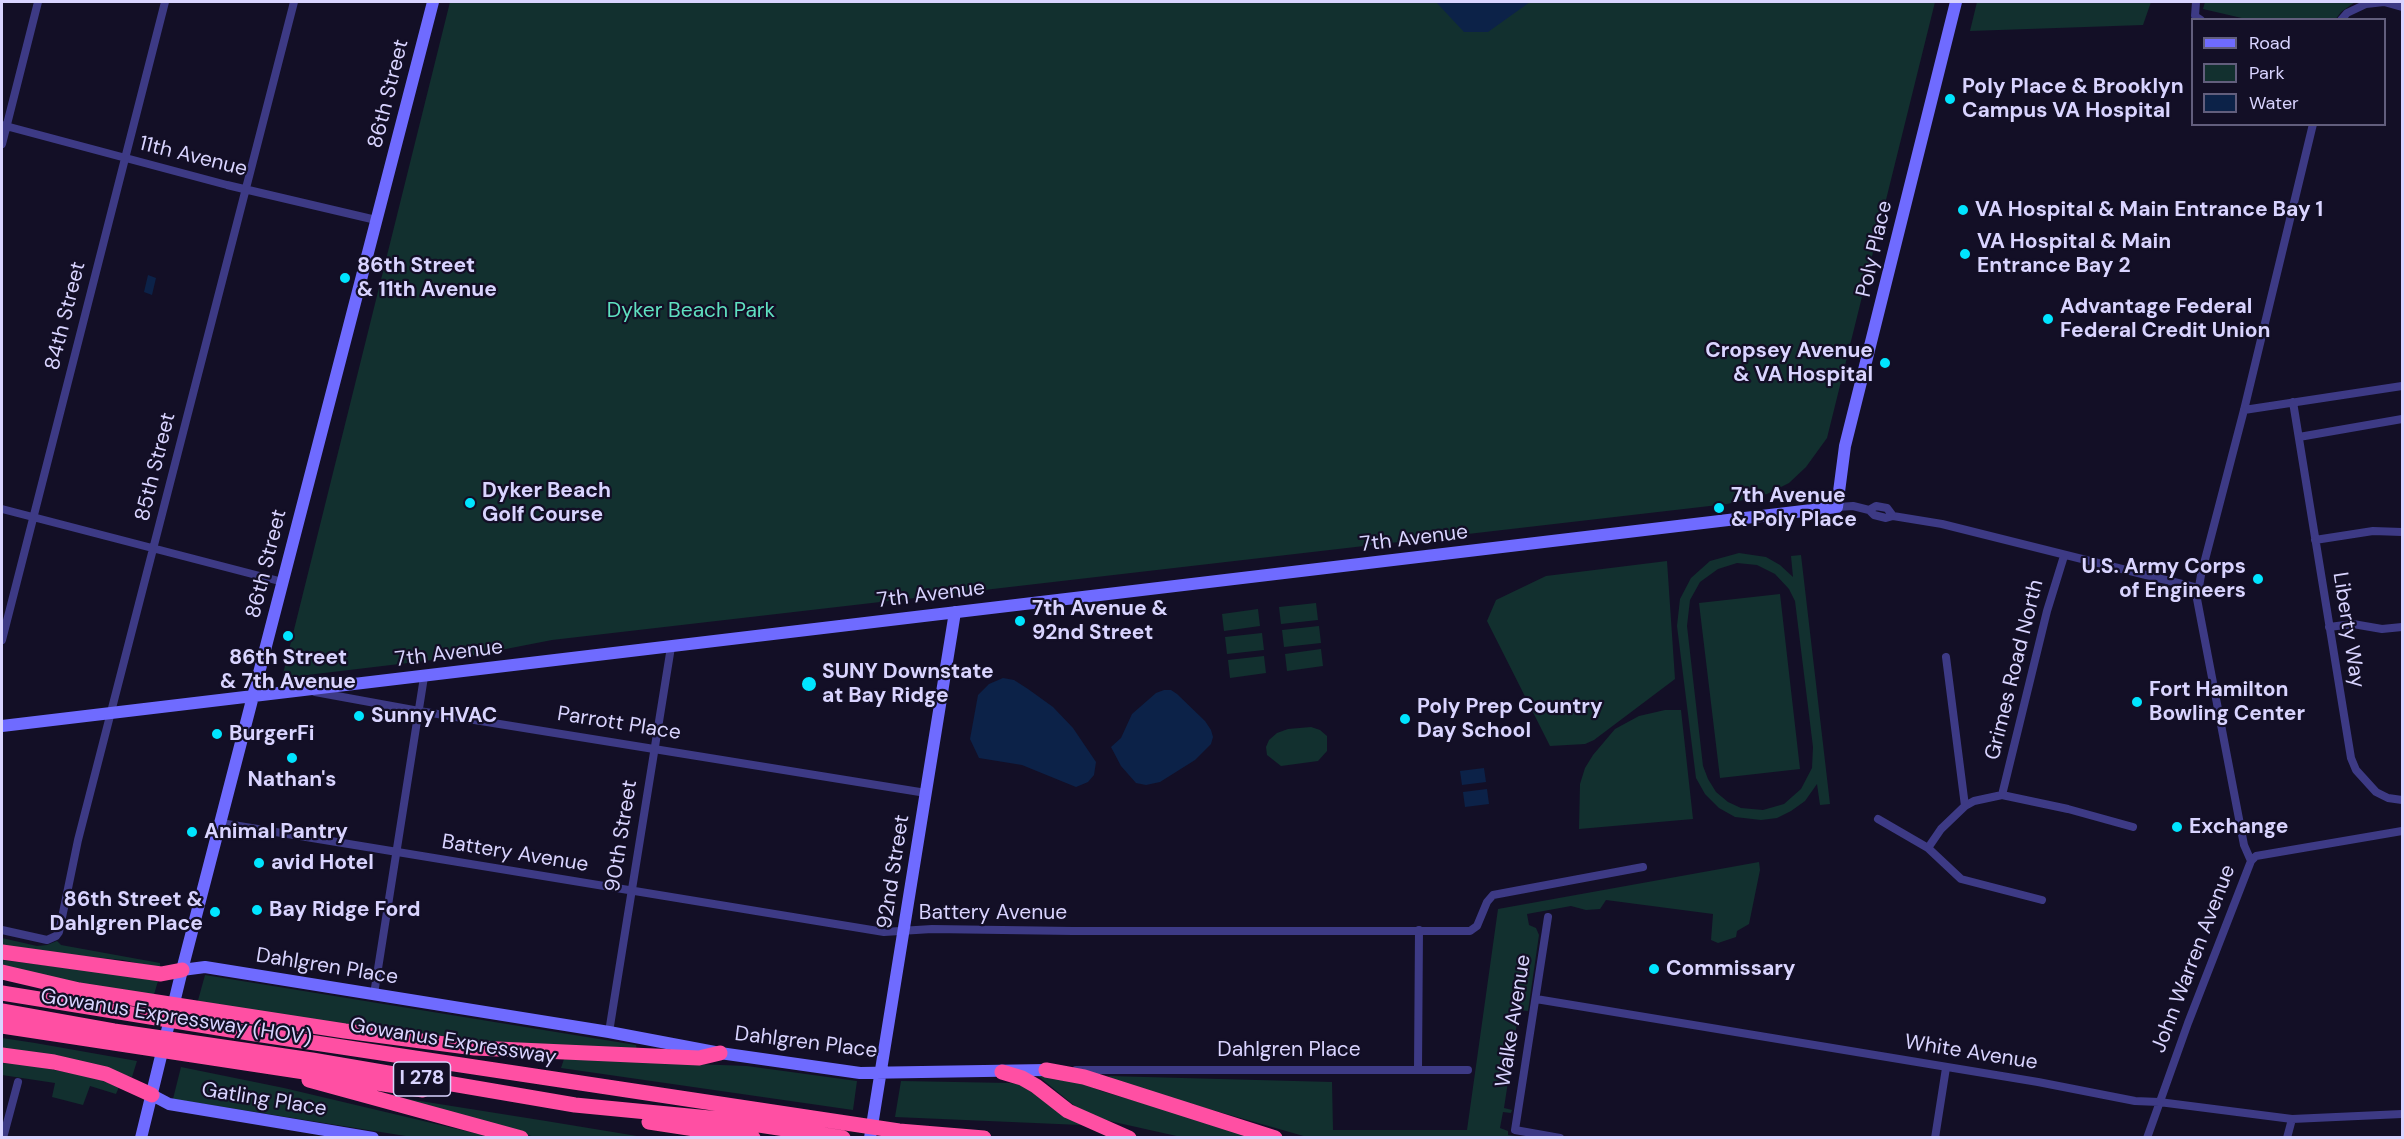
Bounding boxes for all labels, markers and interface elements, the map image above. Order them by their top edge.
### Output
legend [2191,18,2386,126]
text: Road [2249,31,2291,55]
street label: 86th Street [363,37,415,151]
text: Park [2249,61,2285,85]
place label: Poly Place & Brooklyn Campus VA Hospital [1962,74,2184,124]
text: Water [2249,91,2299,115]
marker: Poly Place & Brooklyn Campus VA Hospital [1943,92,1957,106]
street label: 11th Avenue [136,131,250,183]
place label: VA Hospital & Main Entrance Bay 1 [1975,197,2323,223]
street label: Poly Place [1852,198,1898,300]
marker: VA Hospital & Main Entrance Bay 1 [1956,203,1970,217]
place label: VA Hospital & Main Entrance Bay 2 [1977,229,2171,279]
marker: VA Hospital & Main Entrance Bay 2 [1958,247,1972,261]
place label: 86th Street & 11th Avenue [357,253,497,303]
street label: 84th Street [40,259,92,373]
marker: 86th Street & 11th Avenue [338,271,352,285]
place label: Advantage Federal Federal Credit Union [2060,294,2271,344]
park label: Dyker Beach Park [607,298,775,324]
marker: Advantage Federal Federal Credit Union [2041,312,2055,326]
place label: Cropsey Avenue & VA Hospital [1705,338,1873,388]
marker: Cropsey Avenue & VA Hospital [1878,356,1892,370]
street label: 85th Street [130,410,182,524]
place label: Dyker Beach Golf Course [482,478,611,528]
place label: 7th Avenue & Poly Place [1731,483,1857,533]
marker: Dyker Beach Golf Course [463,496,477,510]
marker: 7th Avenue & Poly Place [1712,501,1726,515]
street label: 86th Street [241,507,293,621]
street label: 7th Avenue [1359,520,1469,558]
place label: U.S. Army Corps of Engineers [2082,554,2246,604]
street label: Liberty Way [2326,570,2370,690]
marker: U.S. Army Corps of Engineers [2251,572,2265,586]
street label: 7th Avenue [876,576,986,614]
street label: Grimes Road North [1980,577,2050,763]
place label: 7th Avenue & 92nd Street [1032,596,1168,646]
marker: 7th Avenue & 92nd Street [1013,614,1027,628]
marker: 86th Street & 7th Avenue [281,629,295,643]
street label: 7th Avenue [394,635,504,673]
place label: 86th Street & 7th Avenue [220,645,356,695]
place label: SUNY Downstate at Bay Ridge [822,659,994,709]
marker: SUNY Downstate at Bay Ridge [800,675,818,693]
place label: Fort Hamilton Bowling Center [2149,677,2305,727]
place label: Poly Prep Country Day School [1417,694,1603,744]
marker: Fort Hamilton Bowling Center [2130,695,2144,709]
street label: Parrott Place [556,702,682,746]
place label: Sunny HVAC [371,703,497,729]
marker: Sunny HVAC [352,709,366,723]
marker: Poly Prep Country Day School [1398,712,1412,726]
place label: BurgerFi [229,721,314,747]
marker: BurgerFi [210,727,224,741]
marker: Nathan's [285,751,299,765]
place label: Nathan's [247,767,337,793]
street label: 90th Street [601,778,643,894]
street label: 92nd Street [873,813,915,931]
place label: Exchange [2189,814,2288,840]
place label: Animal Pantry [204,819,348,845]
marker: Exchange [2170,820,2184,834]
marker: Animal Pantry [185,825,199,839]
street label: Battery Avenue [440,830,590,878]
place label: avid Hotel [271,850,374,876]
marker: avid Hotel [252,856,266,870]
street label: John Warren Avenue [2146,861,2242,1057]
place label: 86th Street & Dahlgren Place [50,887,203,937]
place label: Bay Ridge Ford [269,897,420,923]
street label: Battery Avenue [919,900,1067,926]
marker: Bay Ridge Ford [250,903,264,917]
marker: 86th Street & Dahlgren Place [208,905,222,919]
street label: Dahlgren Place [254,943,400,991]
street label: Walke Avenue [1491,953,1537,1089]
place label: Commissary [1666,956,1796,982]
marker: Commissary [1647,962,1661,976]
street label: Gowanus Expressway (HOV) [39,984,313,1052]
street label: Gowanus Expressway [348,1013,558,1071]
street label: Dahlgren Place [733,1022,879,1064]
street label: White Avenue [1903,1030,2039,1076]
street label: Dahlgren Place [1217,1037,1361,1063]
road number: I 278 [394,1062,450,1096]
street label: Gatling Place [200,1078,328,1122]

